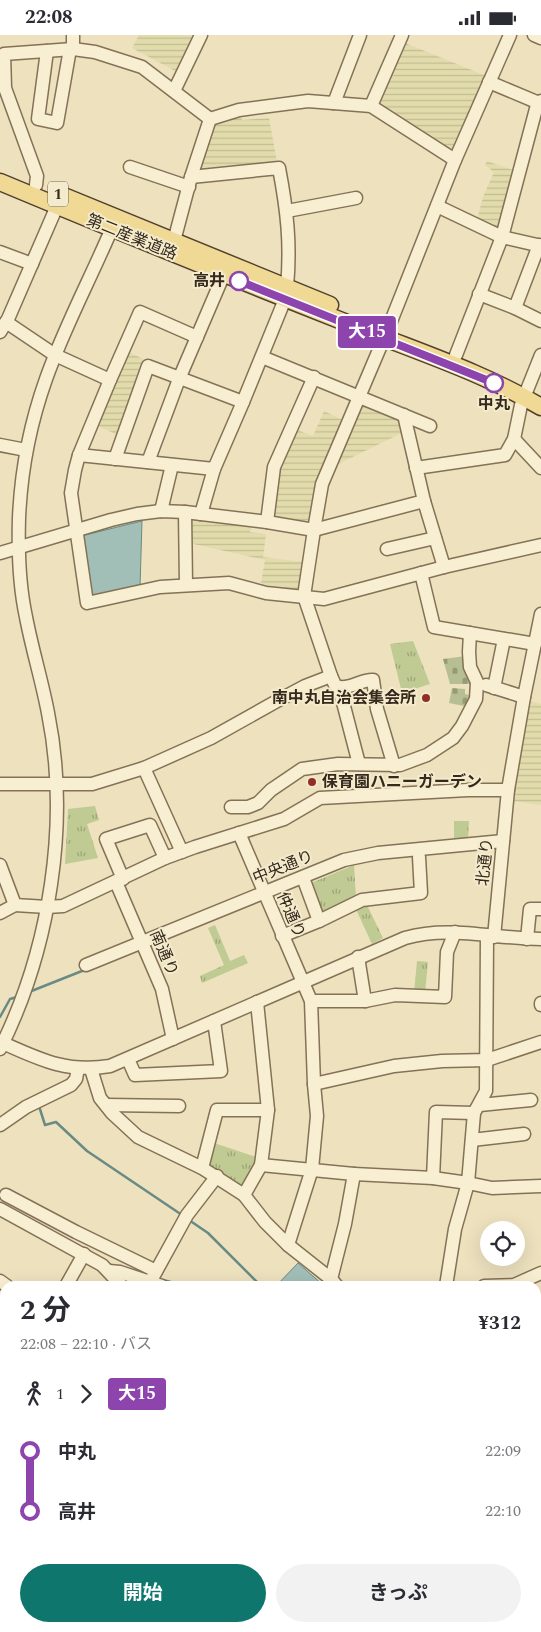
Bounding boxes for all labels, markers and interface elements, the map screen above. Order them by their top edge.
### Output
text: 22:08 [25,3,73,32]
road number: 1 [48,181,68,207]
street label: 第二産業道路 [83,208,181,266]
place label: 高井 [193,269,225,293]
marker: 高井 [229,271,249,291]
line badge: 大15 [338,316,396,348]
text: 大15 [348,318,386,345]
marker: 中丸 [484,373,504,393]
place label: 中丸 [478,392,510,416]
place label: 南中丸自治会集会所 [272,686,416,710]
marker: 南中丸自治会集会所 [420,692,432,704]
place label: 保育園ハニーガーデン [322,770,482,794]
marker: 保育園ハニーガーデン [306,776,318,788]
street label: 北通り [471,837,499,887]
street label: 中央通り [249,844,317,890]
street label: 仲通り [271,888,311,942]
street label: 南通り [144,926,184,980]
map controls [480,1221,525,1266]
button: locate [480,1221,525,1266]
text: 2 分 [20,1289,71,1332]
text: ¥312 [478,1309,521,1338]
text: 22:08 – 22:10 · バス [20,1332,152,1356]
icon: walk [20,1380,48,1408]
icon: forward [72,1380,100,1408]
text: 大15 [118,1380,156,1407]
text: 1 [56,1382,64,1406]
text: 中丸 [58,1438,96,1467]
text: 22:09 [485,1439,521,1463]
text: 高井 [58,1498,96,1527]
text: 22:10 [485,1499,521,1523]
button: 開始 [20,1564,266,1622]
button: きっぷ [276,1564,521,1622]

